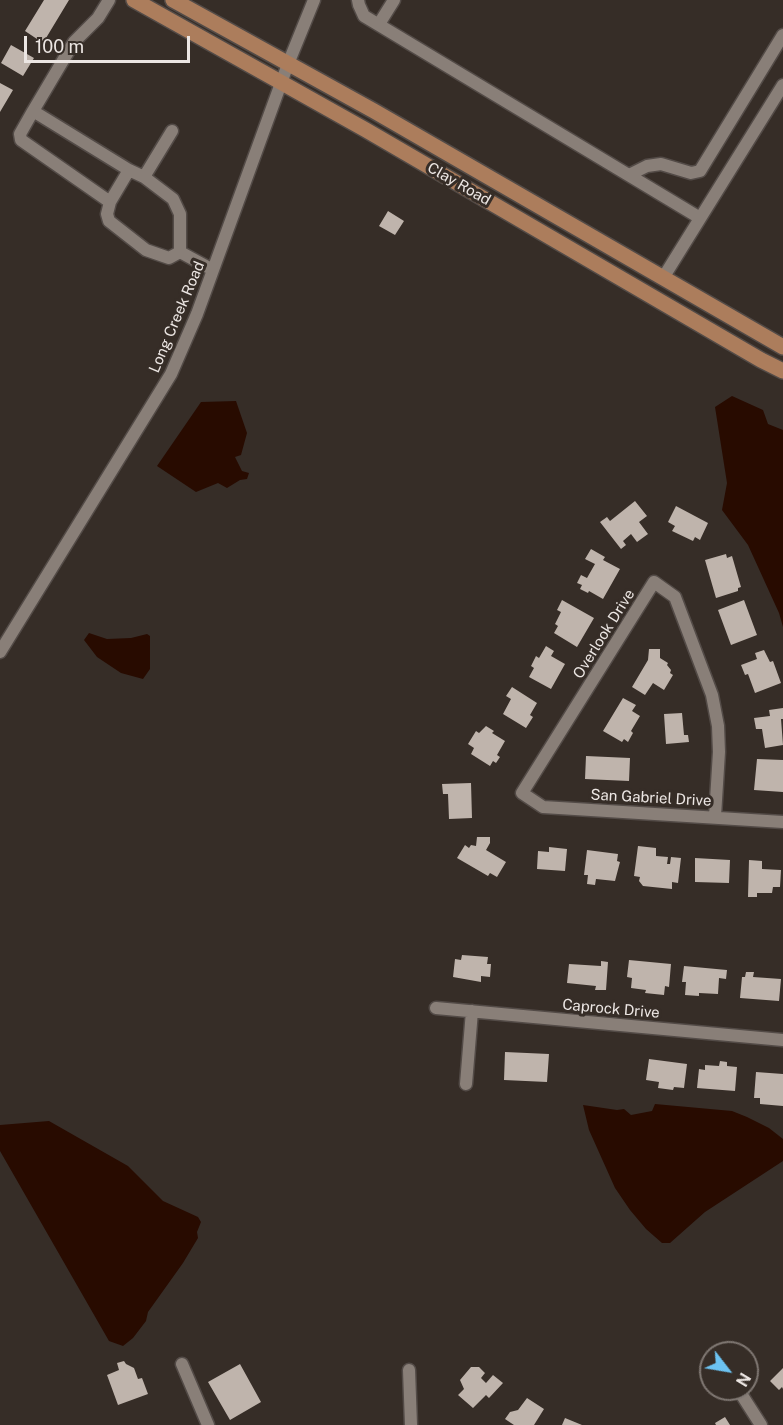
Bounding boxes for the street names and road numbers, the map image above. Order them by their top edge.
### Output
street label: Clay Road [424,159,494,209]
street label: Long Creek Road [145,259,209,375]
street label: Overlook Drive [569,586,639,682]
street label: San Gabriel Drive [590,786,712,810]
street label: Caprock Drive [562,996,660,1022]

